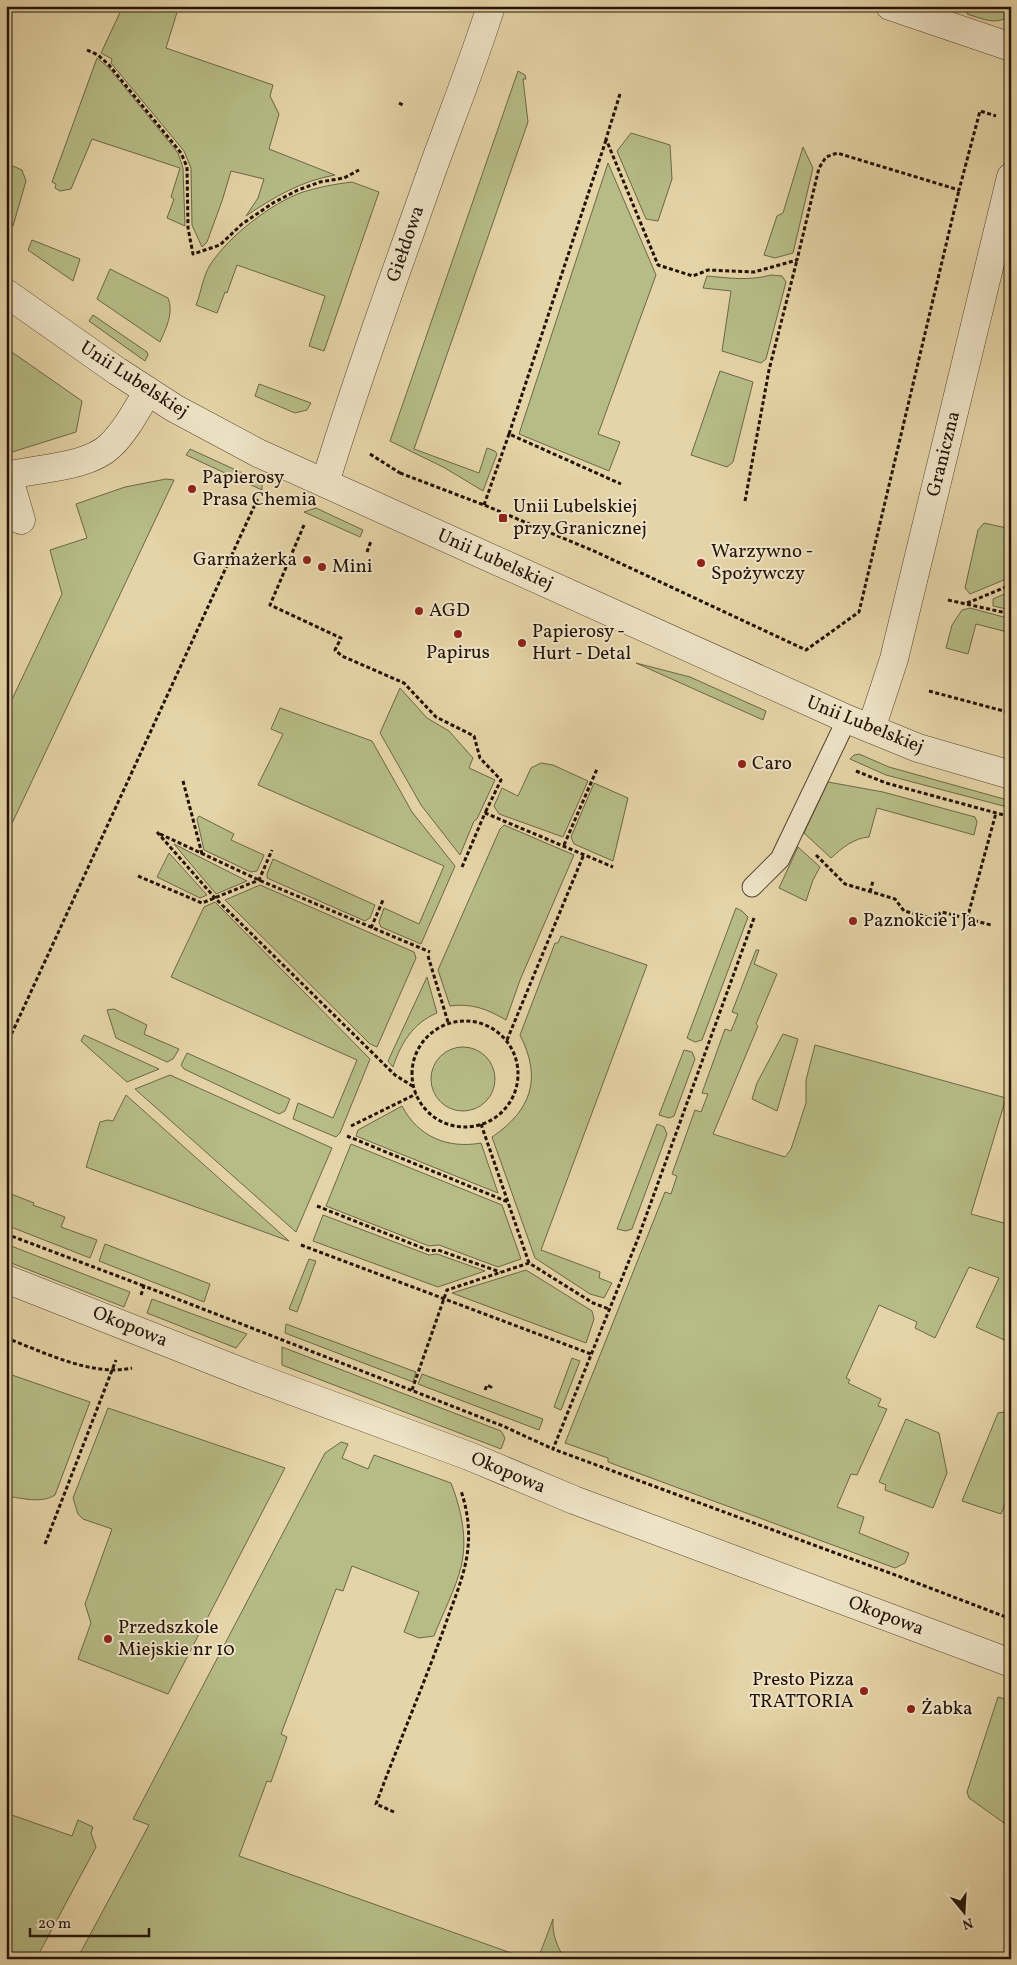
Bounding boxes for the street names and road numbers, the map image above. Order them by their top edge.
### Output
street label: Giełdowa [381,202,431,286]
street label: Unii Lubelskiej [75,335,193,425]
street label: Graniczna [921,409,967,499]
street label: Unii Lubelskiej [433,523,557,597]
street label: Unii Lubelskiej [802,690,928,760]
street label: Okopowa [88,1300,172,1354]
street label: Okopowa [467,1446,549,1500]
street label: Okopowa [844,1590,928,1642]

